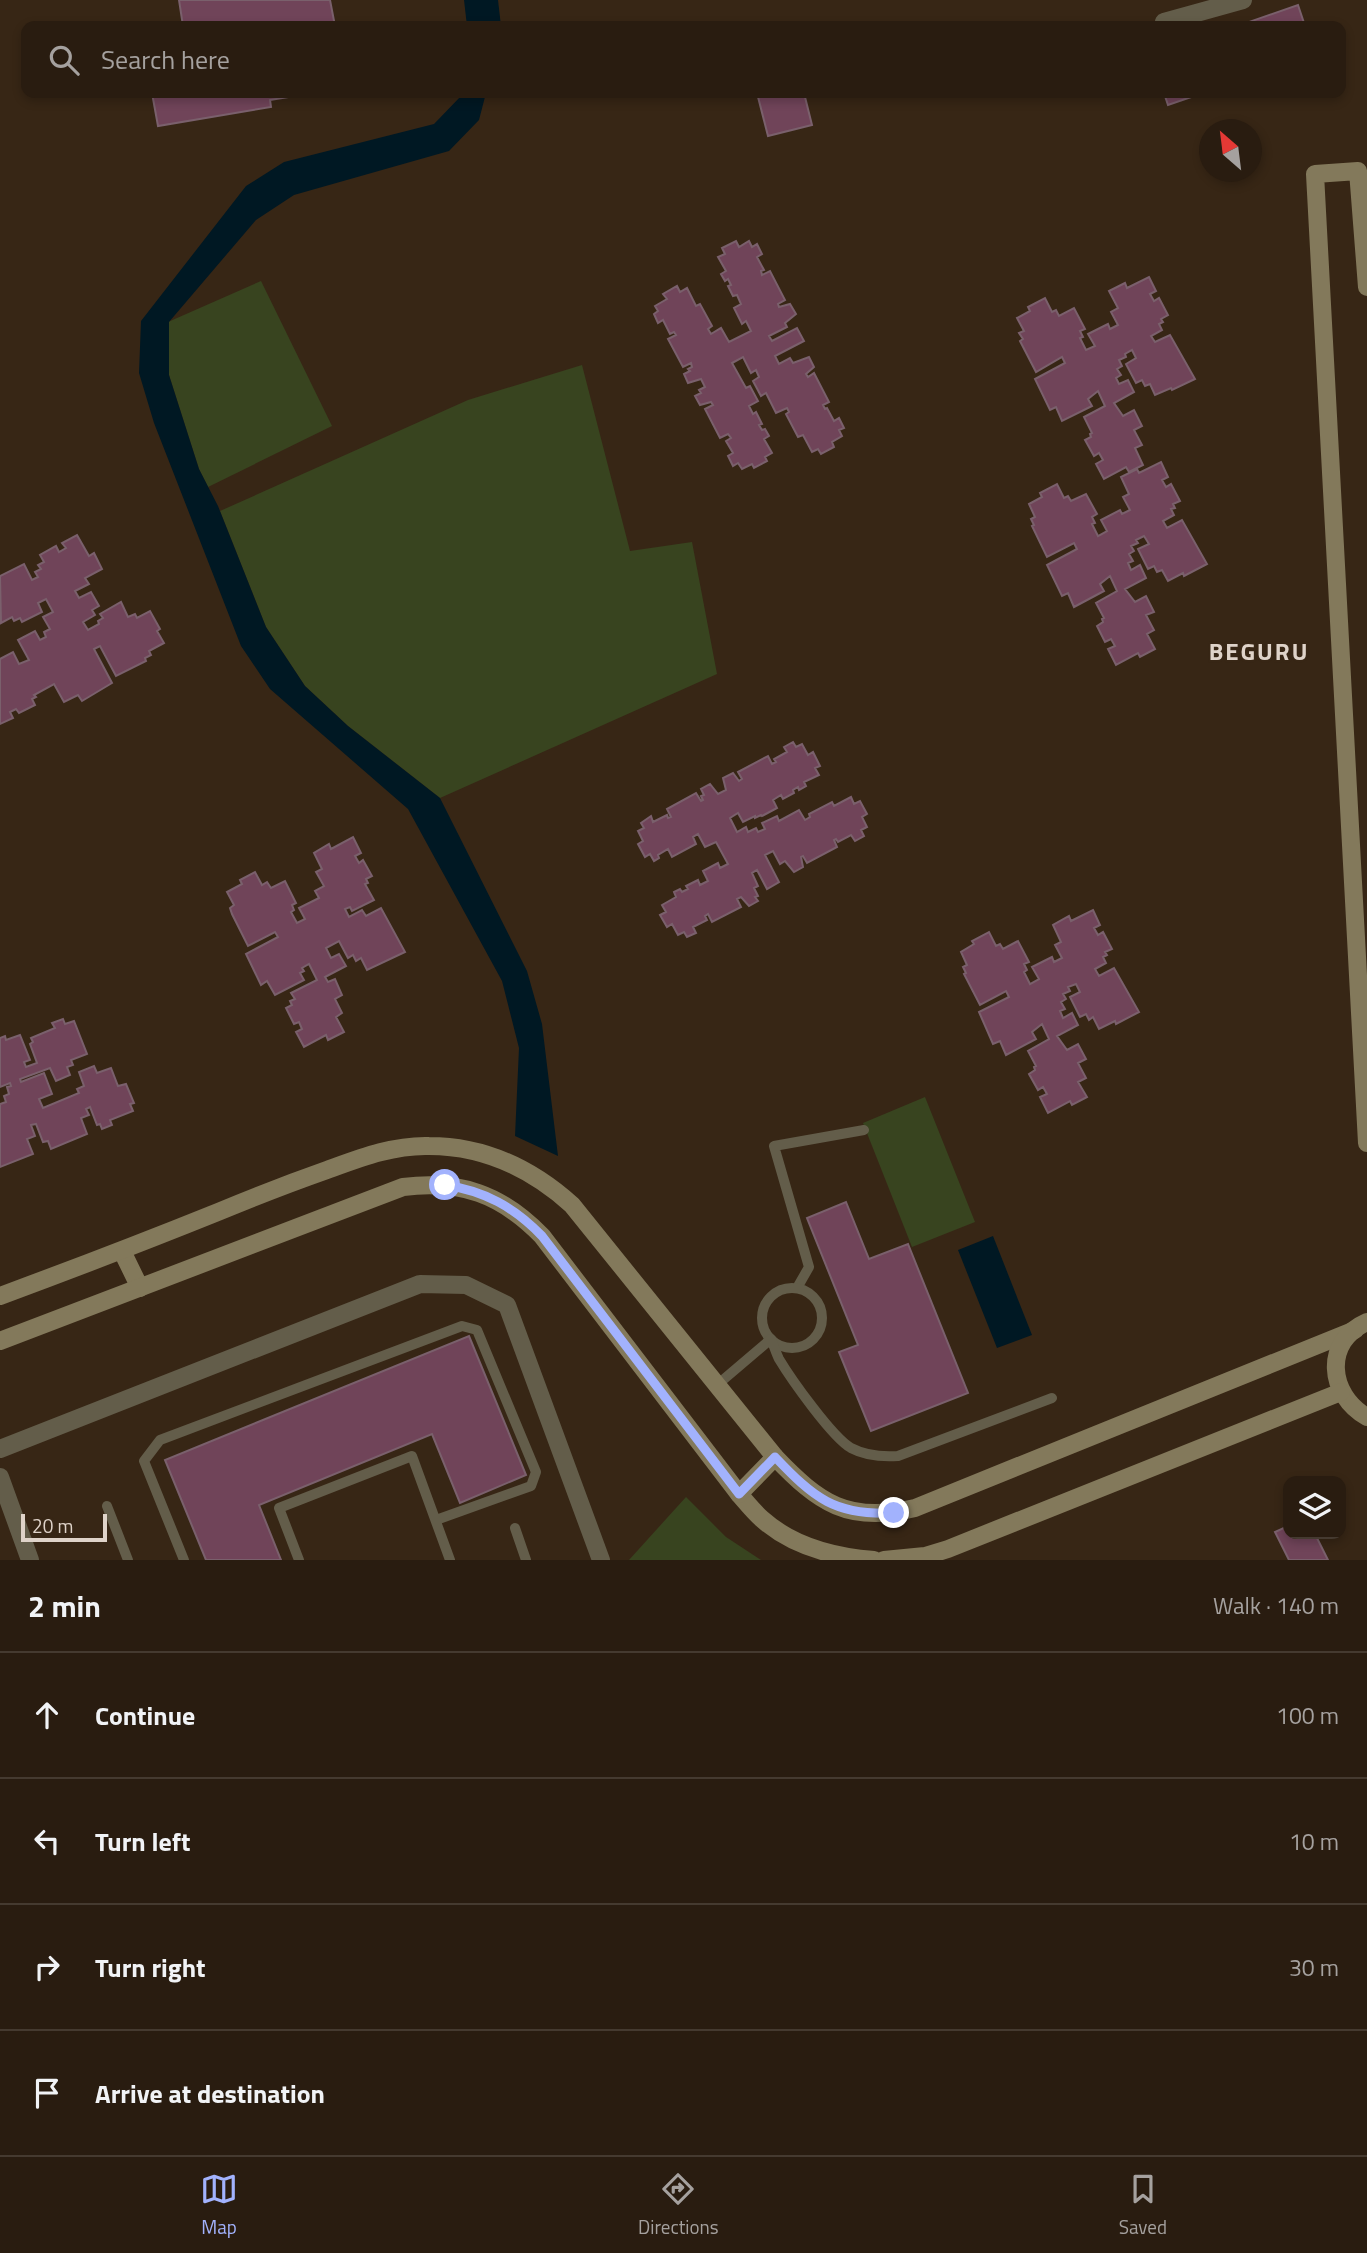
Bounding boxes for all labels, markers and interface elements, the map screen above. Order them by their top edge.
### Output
search box [21,21,1346,98]
text: Search here [101,40,230,79]
icon: search [45,41,83,79]
north arrow [1199,119,1262,182]
district label: BEGURU [1209,633,1309,669]
route start [429,1169,460,1200]
map controls [1283,1476,1346,1539]
button: layers [1283,1476,1346,1539]
route end [878,1497,909,1528]
scale bar [21,1511,107,1543]
text: 20 m [32,1511,73,1540]
text: 2 min [28,1583,101,1629]
text: Walk · 140 m [1213,1588,1339,1623]
icon: ahead [28,1696,66,1734]
text: Continue [95,1696,195,1735]
text: 100 m [1276,1698,1339,1733]
icon: left [28,1822,66,1860]
text: Turn left [95,1822,190,1861]
text: 10 m [1289,1824,1339,1859]
icon: right [28,1948,66,1986]
text: Turn right [95,1948,206,1987]
text: 30 m [1289,1950,1339,1985]
icon: arrive [28,2074,66,2112]
text: Arrive at destination [95,2074,325,2113]
tab: Map [200,2170,238,2241]
tab: Directions [638,2170,719,2241]
tab: Saved [1119,2170,1167,2241]

